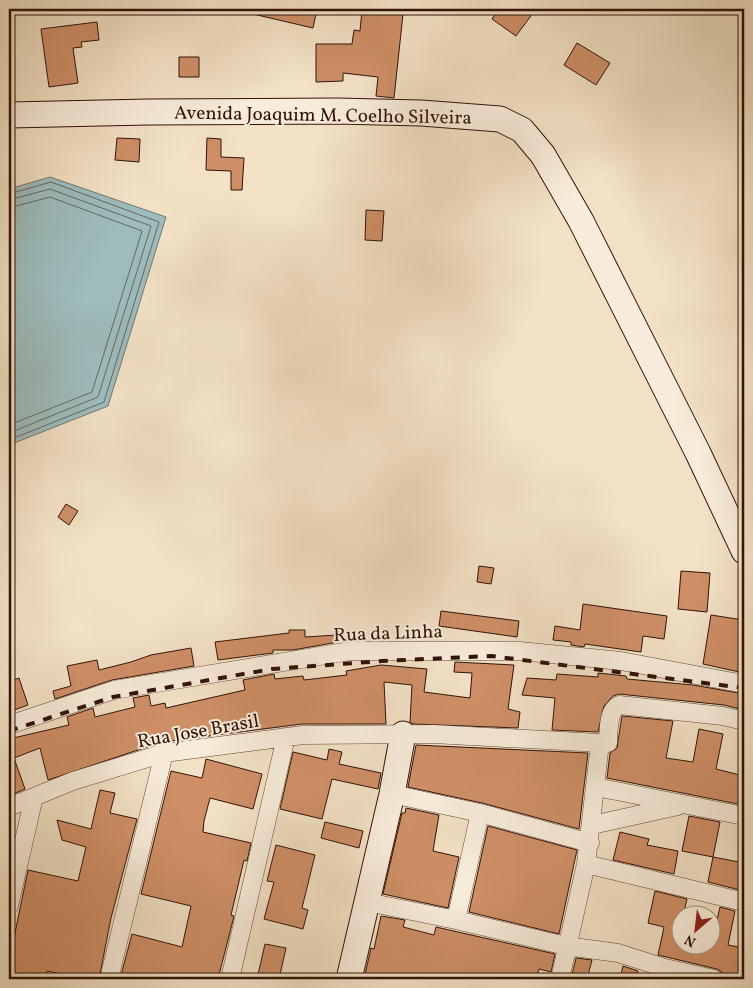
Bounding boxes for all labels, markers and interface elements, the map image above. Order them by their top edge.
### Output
street label: Avenida Joaquim M. Coelho Silveira [174,100,472,132]
street label: Rua da Linha [333,619,443,649]
street label: Rua Jose Brasil [135,708,262,755]
north arrow [670,906,720,956]
text: N [682,929,700,951]

